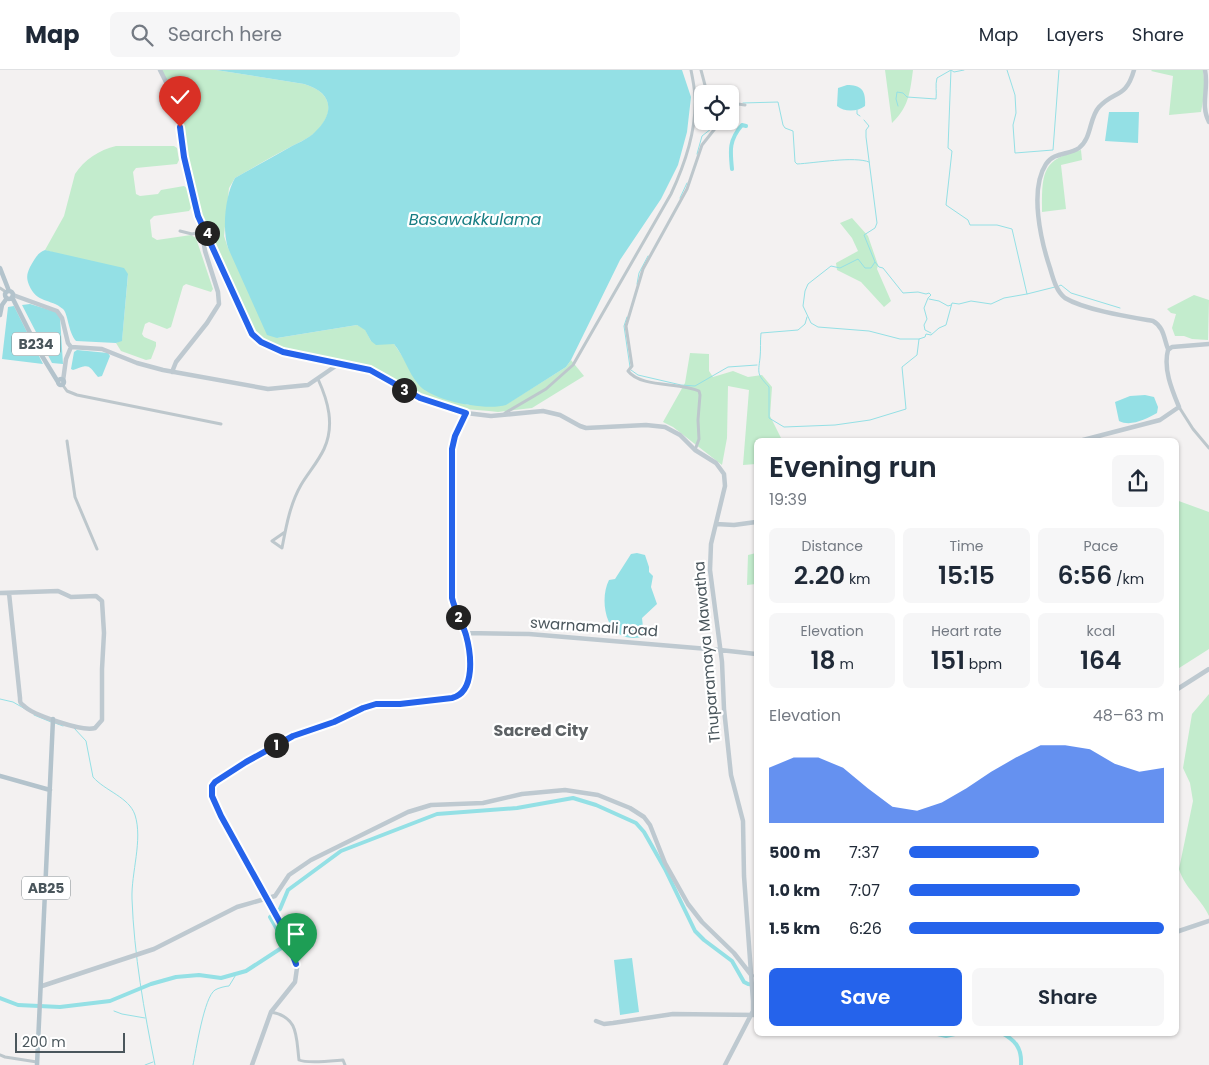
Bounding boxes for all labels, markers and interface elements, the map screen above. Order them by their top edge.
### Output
search box [110,12,460,57]
text: Map [25,18,80,51]
icon: search [128,21,156,49]
text: Search here [168,21,282,48]
text: Map [979,22,1019,47]
text: Layers [1047,22,1104,47]
text: Share [1132,22,1184,47]
pin [159,76,201,127]
icon: check [166,83,194,111]
map controls [694,85,739,130]
button: locate [694,85,739,130]
water label: Basawakkulama [409,208,541,231]
pin: 4 [194,220,220,246]
text: 4 [203,223,212,243]
road number: B234 [12,332,60,356]
pin: 3 [392,378,416,402]
text: 3 [400,380,409,400]
text: Evening run [769,448,937,487]
button: share [1112,455,1164,507]
text: 19:39 [769,488,807,511]
text: Distance [801,536,863,556]
text: Time [949,536,984,556]
text: Pace [1083,536,1118,556]
text: 2.20 [794,558,845,593]
text: 15:15 [938,558,995,593]
text: 6:56 [1057,558,1112,593]
street label: Thuparamaya Mawatha [688,560,725,744]
text: km [845,569,871,589]
text: /km [1112,569,1144,589]
pin: 2 [446,604,470,630]
text: 2 [455,607,463,627]
street label: swarnamali road [529,612,659,641]
text: Elevation [801,621,864,641]
text: Heart rate [931,621,1002,641]
text: kcal [1087,621,1115,641]
text: 18 [811,643,836,678]
text: 151 [931,643,965,678]
text: 164 [1080,643,1122,678]
text: m [836,654,854,674]
text: bpm [965,654,1002,674]
text: Elevation [769,704,841,727]
text: 48–63 m [1093,704,1164,727]
district label: Sacred City [494,719,589,742]
pin: 1 [264,732,288,758]
text: 1 [274,735,279,755]
text: 500 m [769,841,821,864]
text: 7:37 [849,841,879,864]
road number: AB25 [22,876,70,900]
text: 1.0 km [769,879,820,902]
text: 7:07 [849,879,880,902]
pin [275,913,317,964]
text: 1.5 km [769,917,820,940]
text: 6:26 [849,917,882,940]
icon: arrive [282,920,310,948]
button: Save [769,968,962,1026]
button: Share [972,968,1164,1026]
scale bar [15,1030,125,1053]
text: 200 m [22,1032,66,1052]

